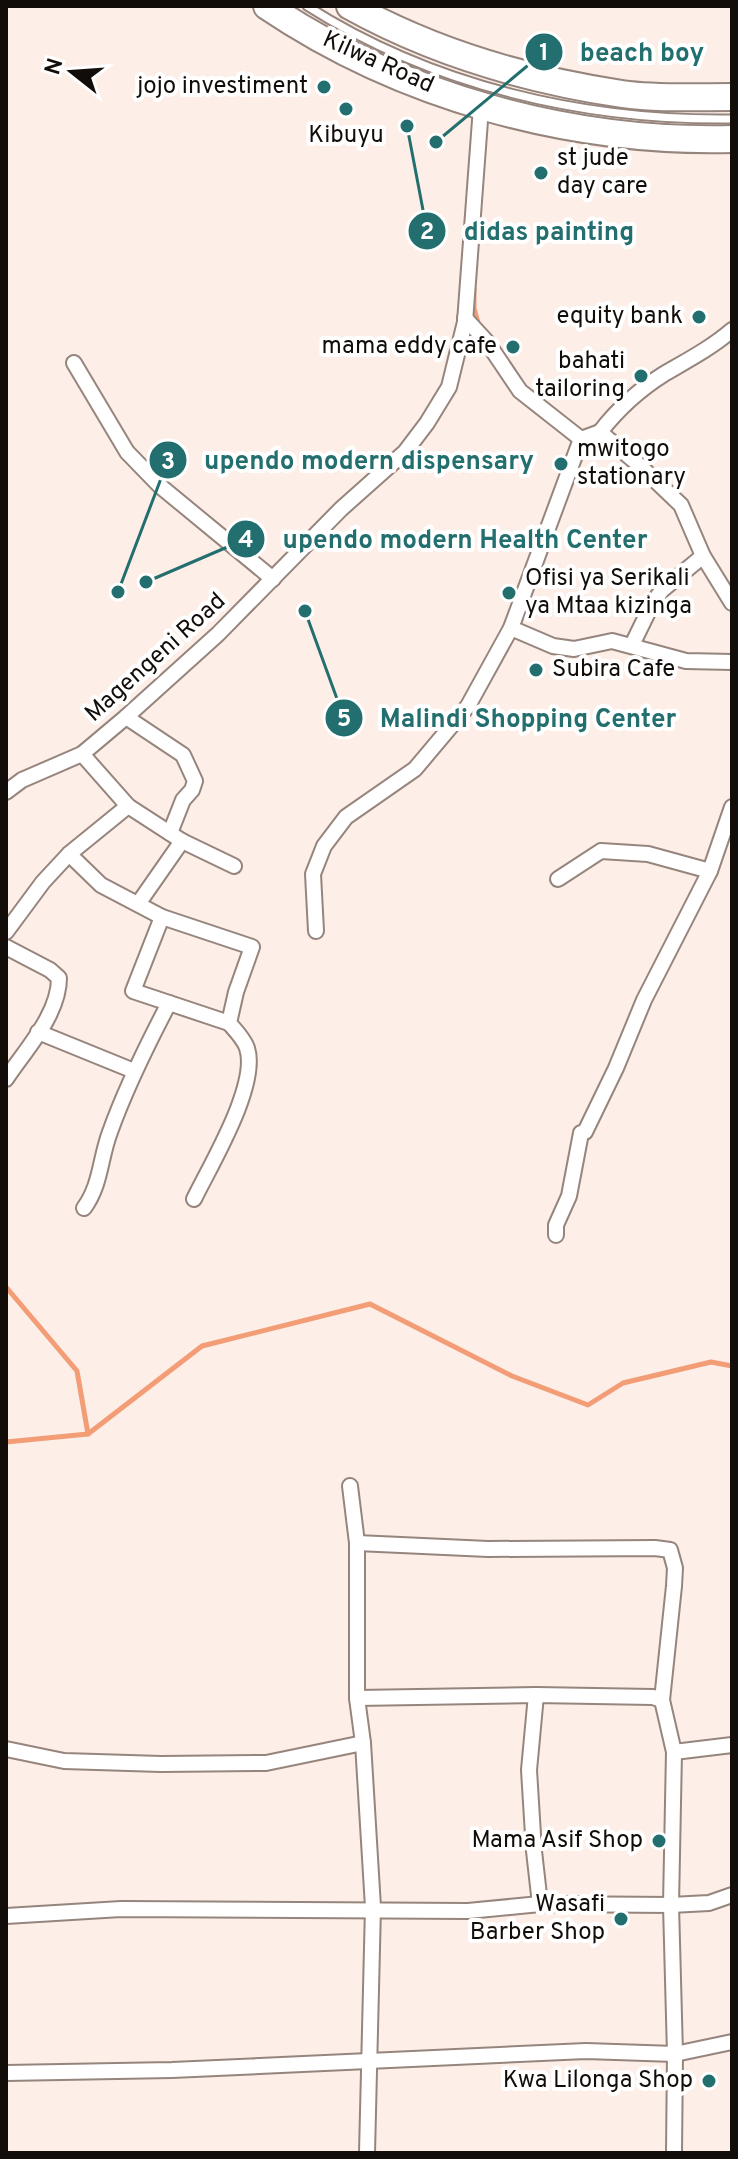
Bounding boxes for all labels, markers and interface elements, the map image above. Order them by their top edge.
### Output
street label: Kilwa Road [318,25,438,101]
callout: beach boy [524,27,720,77]
north arrow [32,32,112,112]
text: beach boy [580,38,704,71]
text: 1 [539,39,549,69]
text: N [40,55,70,78]
place label: jojo investiment [135,72,308,102]
marker: jojo investiment [315,78,333,96]
marker: Kibuyu [337,100,355,118]
place label: Kibuyu [308,121,384,151]
place label: st jude day care [557,144,648,202]
marker: st jude day care [532,164,550,182]
callout: didas painting [407,206,650,256]
text: didas painting [464,217,634,250]
text: 2 [420,218,434,248]
place label: equity bank [557,302,683,332]
marker: equity bank [690,308,708,326]
place label: mama eddy cafe [322,332,497,362]
marker: mama eddy cafe [504,338,522,356]
place label: bahati tailoring [535,347,625,405]
marker: bahati tailoring [632,367,650,385]
callout: upendo modern dispensary [148,435,550,485]
place label: mwitogo stationary [577,435,686,493]
text: upendo modern dispensary [204,446,534,479]
text: 3 [161,448,175,478]
marker: mwitogo stationary [552,455,570,473]
callout: upendo modern Health Center [226,514,663,564]
text: upendo modern Health Center [283,525,648,558]
text: 4 [238,526,254,556]
place label: Ofisi ya Serikali ya Mtaa kizinga [525,564,692,622]
marker: Ofisi ya Serikali ya Mtaa kizinga [500,584,518,602]
street label: Magengeni Road [79,587,233,729]
place label: Subira Cafe [552,655,675,685]
marker: Subira Cafe [527,661,545,679]
callout: Malindi Shopping Center [324,693,693,743]
text: Malindi Shopping Center [380,704,676,737]
text: 5 [337,705,351,735]
place label: Mama Asif Shop [471,1826,643,1856]
marker: Mama Asif Shop [650,1832,668,1850]
place label: Wasafi Barber Shop [470,1890,605,1948]
marker: Wasafi Barber Shop [612,1910,630,1928]
place label: Kwa Lilonga Shop [503,2066,693,2096]
marker: Kwa Lilonga Shop [700,2072,718,2090]

